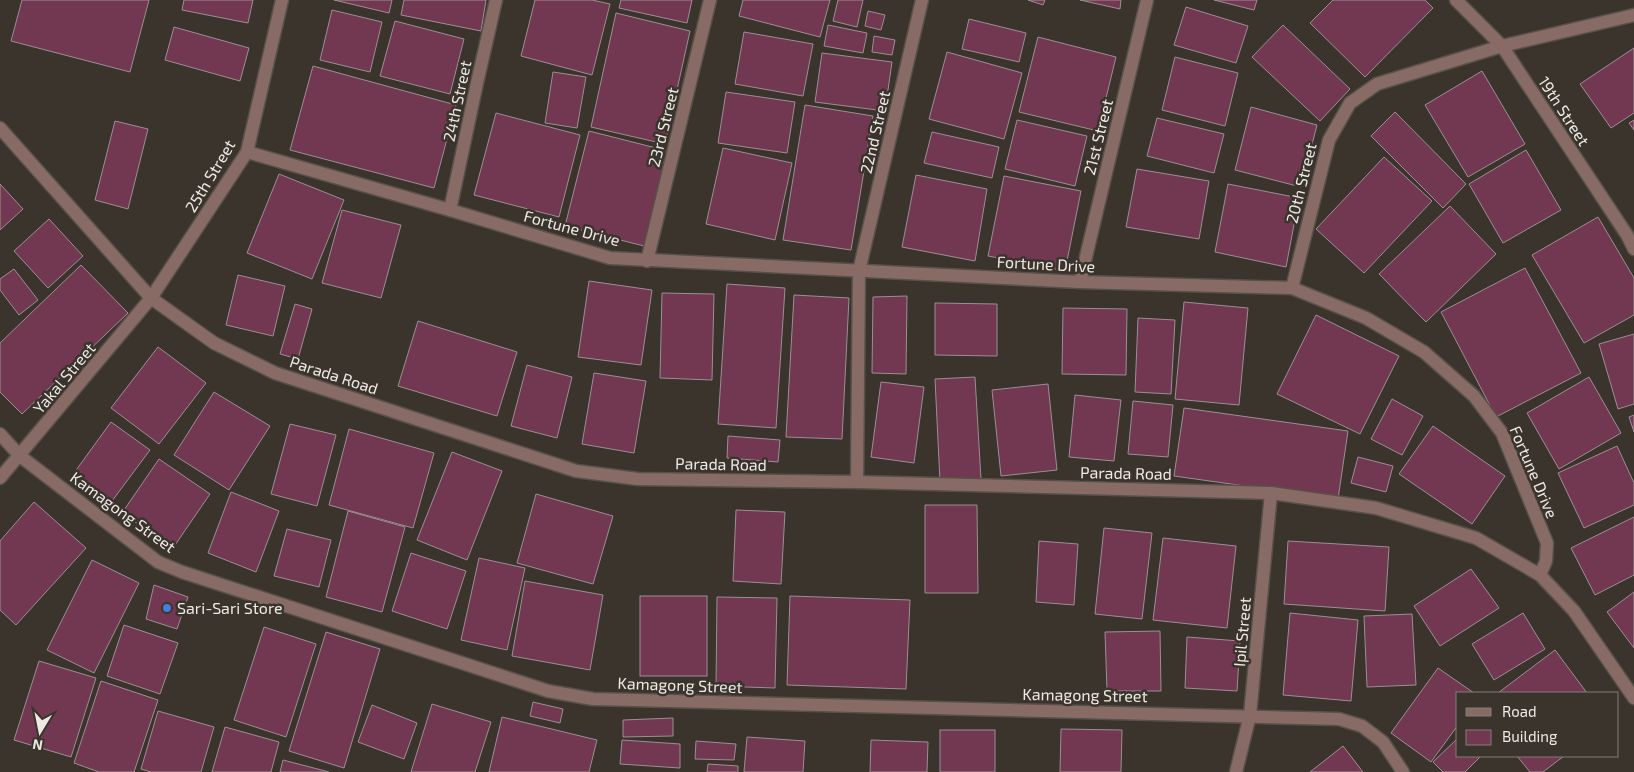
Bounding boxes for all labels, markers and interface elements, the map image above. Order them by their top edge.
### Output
street label: 24th Street [439,59,474,143]
street label: 19th Street [1535,72,1594,149]
street label: 23rd Street [643,85,682,169]
street label: 22nd Street [856,89,893,175]
street label: 21st Street [1079,97,1116,177]
street label: 25th Street [181,136,239,215]
street label: 20th Street [1281,141,1320,225]
street label: Fortune Drive [522,206,622,249]
street label: Fortune Drive [996,251,1096,276]
street label: Yakal Street [29,339,99,417]
street label: Parada Road [288,351,381,398]
street label: Fortune Drive [1506,423,1562,521]
street label: Parada Road [675,453,767,474]
street label: Parada Road [1080,462,1172,483]
street label: Kamagong Street [67,467,180,556]
street label: Ipil Street [1229,596,1254,668]
place label: Sari-Sari Store [177,598,283,617]
marker: Sari-Sari Store [161,602,173,614]
street label: Kamagong Street [617,673,743,696]
street label: Kamagong Street [1022,684,1148,705]
legend [1456,692,1619,757]
text: Road [1502,702,1537,720]
north arrow [15,707,65,757]
text: Building [1502,727,1558,745]
text: N [31,736,44,755]

